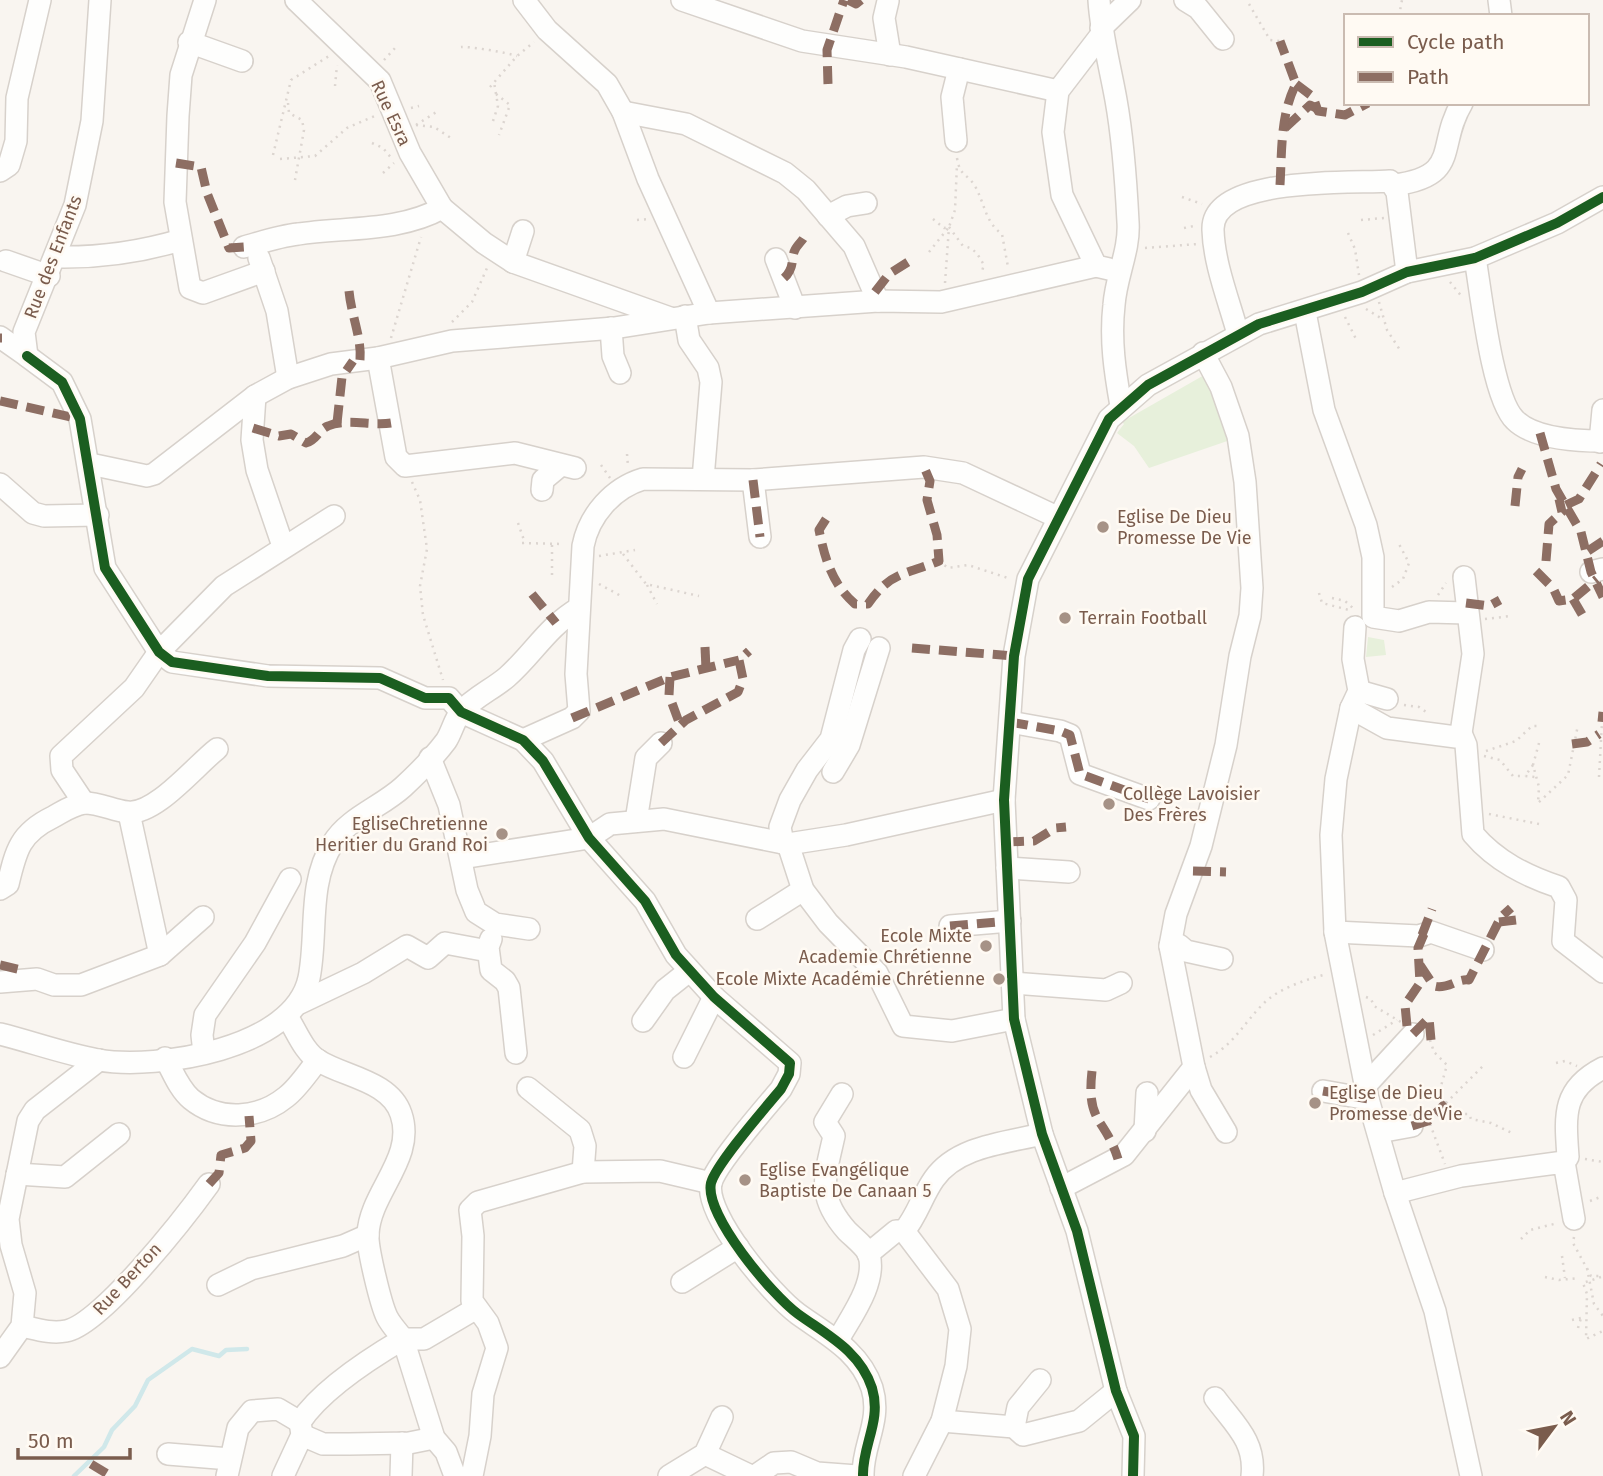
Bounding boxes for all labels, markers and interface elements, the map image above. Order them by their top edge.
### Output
legend [1344,14,1589,105]
text: Cycle path [1407,29,1505,55]
text: Path [1407,64,1449,90]
street label: Rue Esra [366,77,416,149]
street label: Rue des Enfants [19,192,87,322]
place label: Eglise De Dieu Promesse De Vie [1117,506,1252,549]
marker: Eglise De Dieu Promesse De Vie [1095,519,1111,535]
place label: Terrain Football [1079,607,1207,629]
marker: Terrain Football [1057,610,1073,626]
place label: Collège Lavoisier Des Frères [1123,783,1260,826]
marker: Collège Lavoisier Des Frères [1101,796,1117,812]
place label: EgliseChretienne Heritier du Grand Roi [315,813,488,856]
marker: EgliseChretienne Heritier du Grand Roi [494,826,510,842]
place label: Ecole Mixte Academie Chrétienne [799,925,972,968]
marker: Ecole Mixte Academie Chrétienne [978,938,994,954]
place label: Ecole Mixte Académie Chrétienne [715,968,985,990]
marker: Ecole Mixte Académie Chrétienne [991,971,1007,987]
place label: Eglise de Dieu Promesse de Vie [1329,1082,1463,1125]
marker: Eglise de Dieu Promesse de Vie [1307,1095,1323,1111]
place label: Eglise Evangélique Baptiste De Canaan 5 [759,1159,931,1202]
marker: Eglise Evangélique Baptiste De Canaan 5 [737,1172,753,1188]
street label: Rue Berton [88,1238,166,1320]
north arrow [1519,1392,1589,1462]
text: N [1555,1407,1581,1430]
scale bar [18,1416,130,1460]
text: 50 m [28,1428,74,1454]

